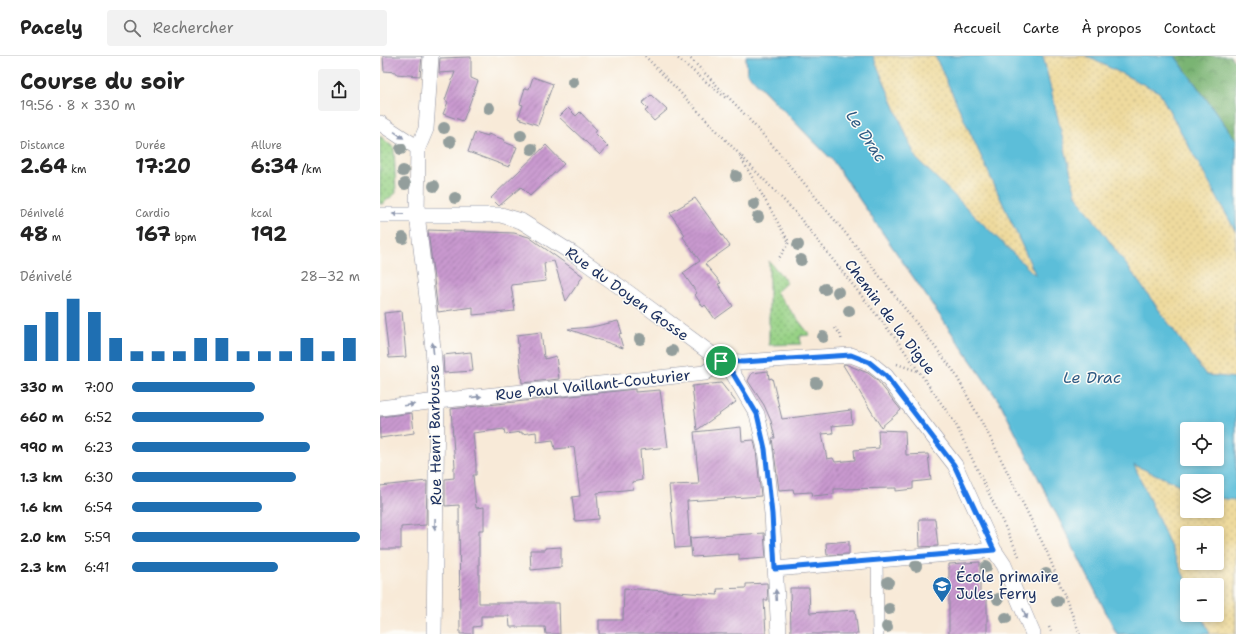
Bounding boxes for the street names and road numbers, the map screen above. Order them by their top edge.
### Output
street label: Rue du Doyen Gosse [561,242,693,346]
street label: Chemin de la Digue [840,255,940,379]
street label: Rue Henri Barbusse [424,364,446,506]
street label: Rue Paul Vaillant-Couturier [494,365,692,405]

